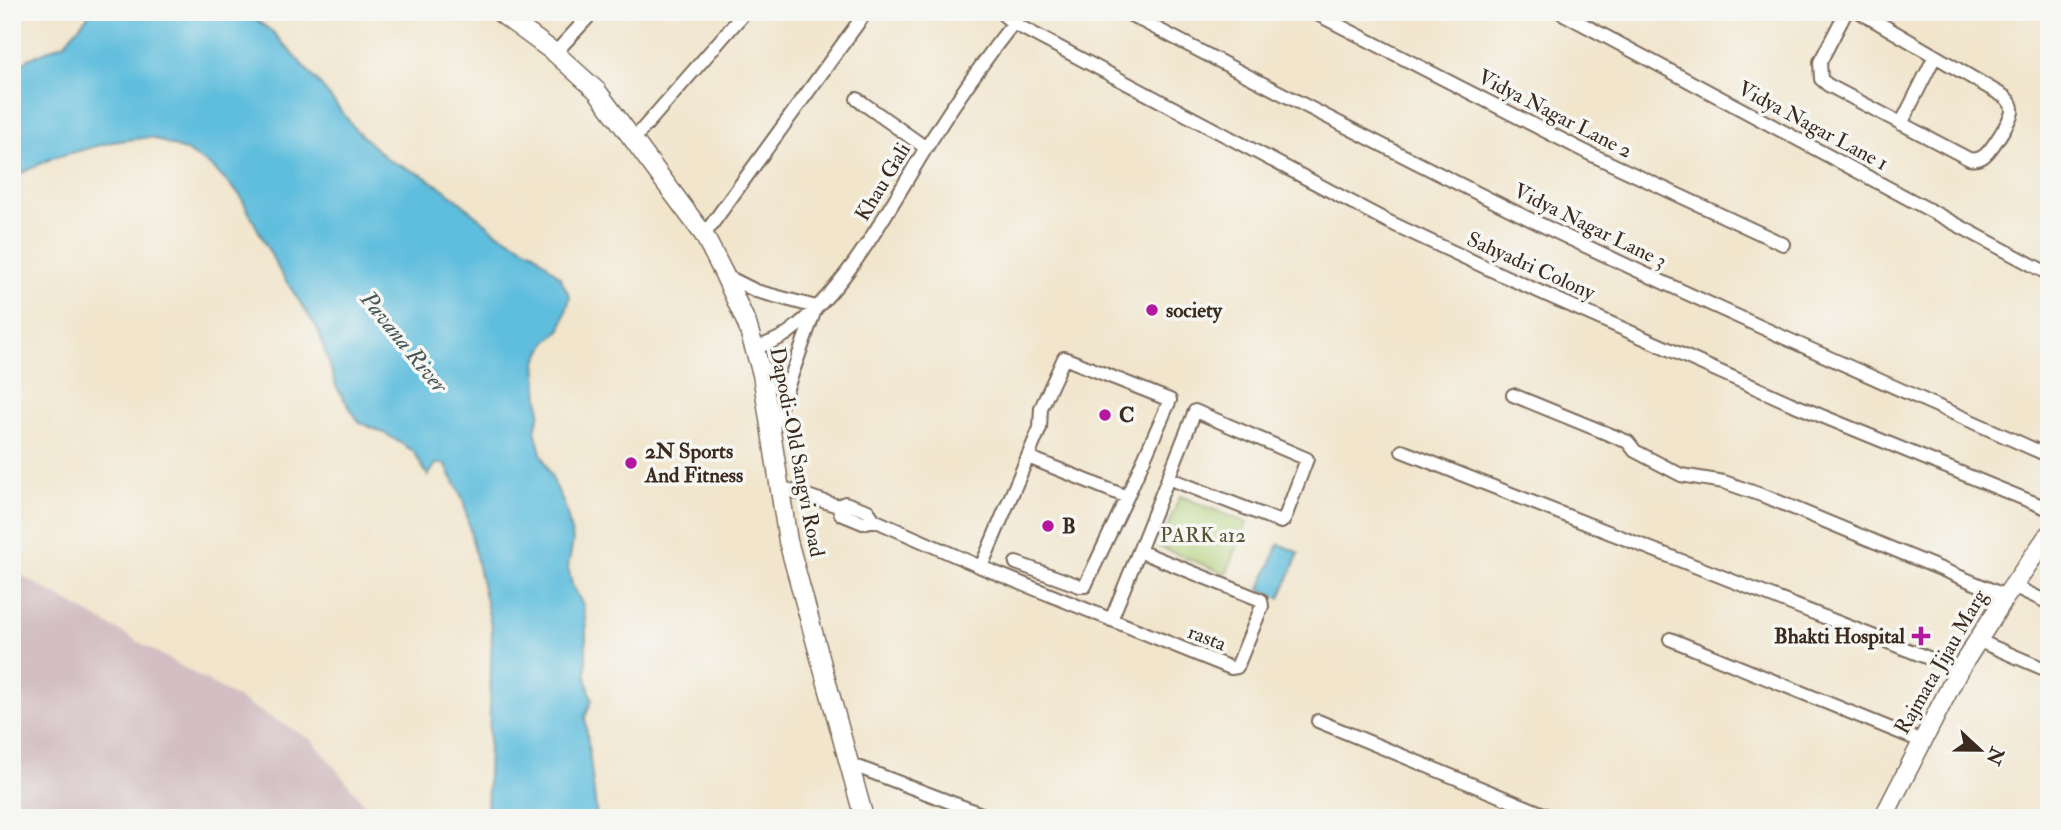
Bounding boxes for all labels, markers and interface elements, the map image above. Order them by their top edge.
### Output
street label: Vidya Nagar Lane 2 [1473,63,1637,165]
street label: Vidya Nagar Lane 1 [1733,75,1893,177]
street label: Khau Gali [849,137,917,226]
street label: Vidya Nagar Lane 3 [1509,177,1671,275]
street label: Sahyadri Colony [1463,226,1600,307]
water label: Pavana River [353,284,455,400]
place label: society [1166,297,1223,324]
marker: society [1144,302,1160,318]
street label: Dapodi-Old Sangvi Road [763,345,831,560]
place label: C [1119,402,1134,429]
marker: C [1097,407,1113,423]
place label: 2N Sports And Fitness [644,438,743,489]
marker: 2N Sports And Fitness [623,455,639,471]
place label: B [1062,513,1076,540]
marker: B [1040,518,1056,534]
park label: PARK a12 [1160,522,1246,549]
street label: Rajmata Jijau Marg [1889,584,1994,739]
street label: rasta [1184,618,1230,658]
place label: Bhakti Hospital [1774,623,1906,650]
marker: Bhakti Hospital [1911,626,1931,646]
north arrow [1946,714,2016,784]
text: N [1980,743,2010,769]

